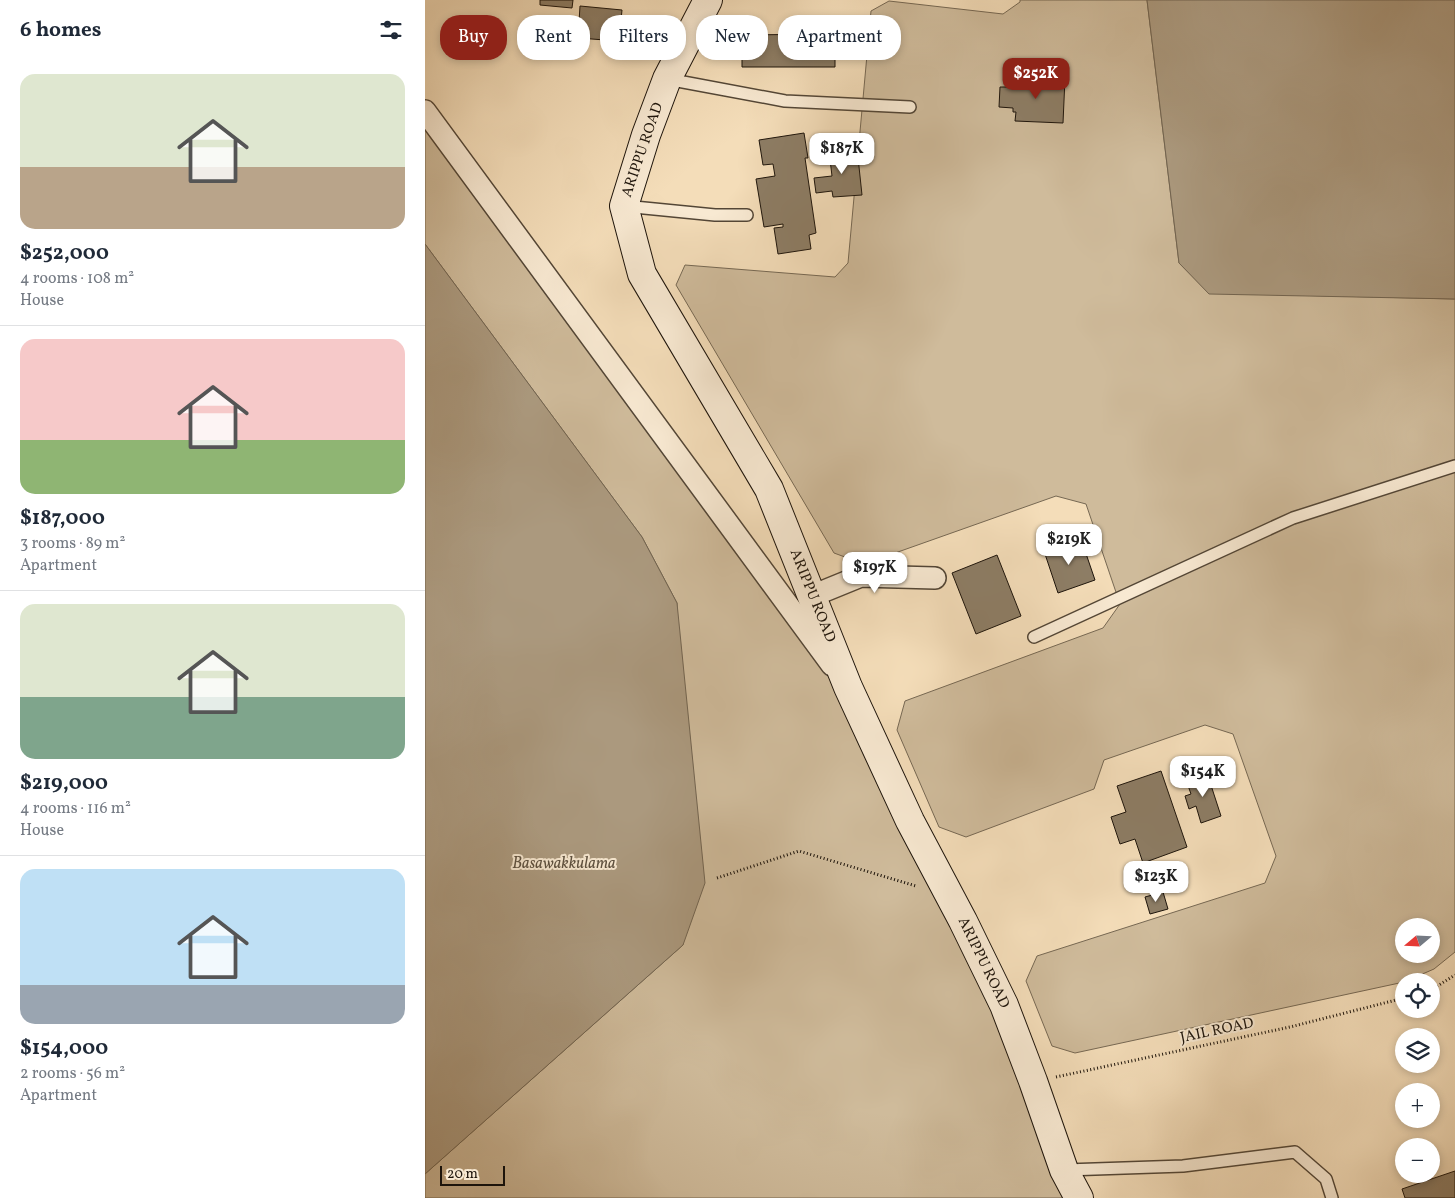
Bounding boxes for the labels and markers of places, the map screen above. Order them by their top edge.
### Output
pin: $252K [1001,58,1071,100]
pin: $187K [807,132,877,175]
pin: $219K [1034,524,1104,566]
pin: $197K [840,552,910,594]
pin: $154K [1168,756,1238,798]
pin: $123K [1121,860,1191,903]

